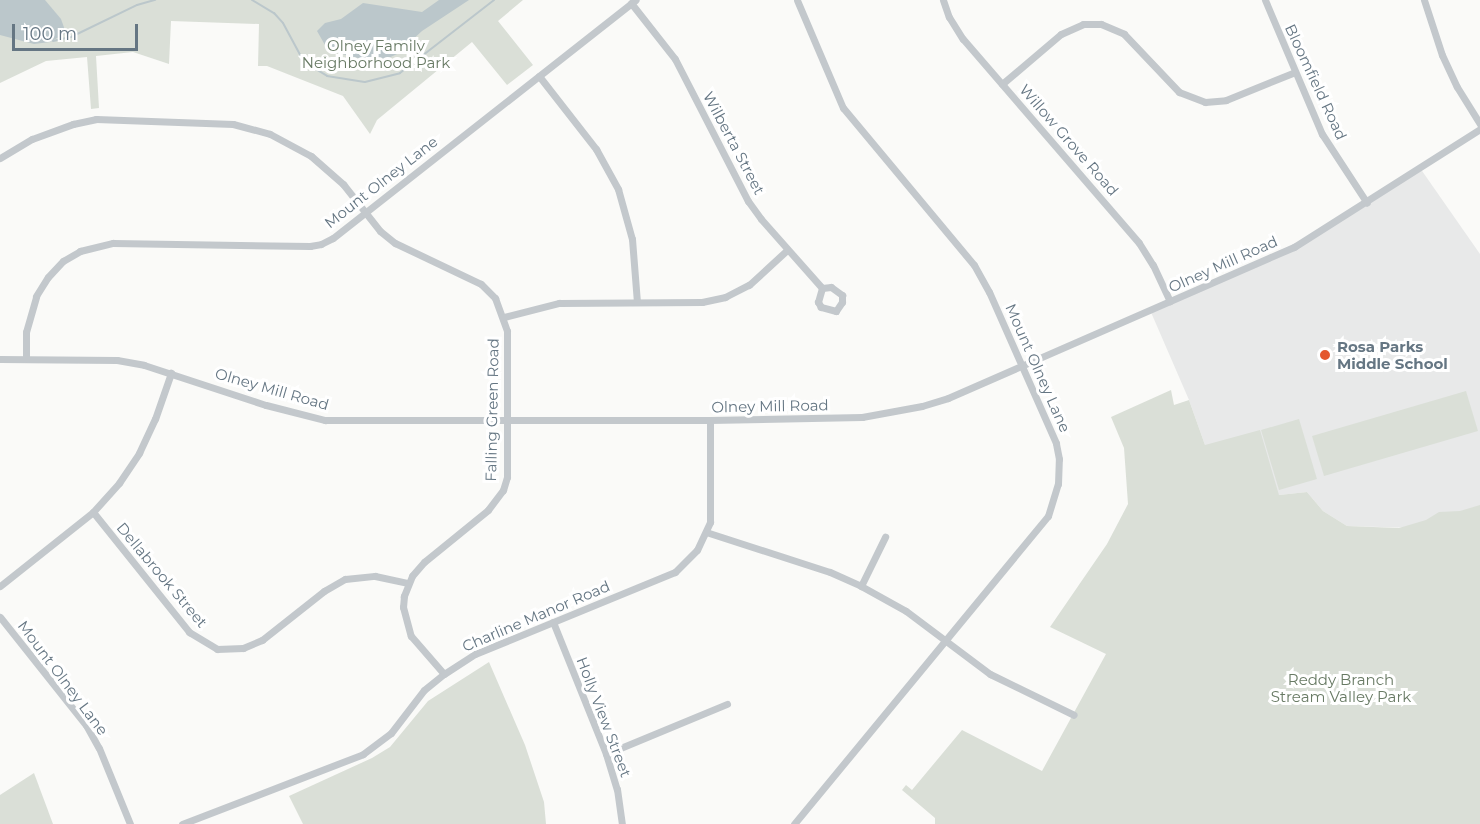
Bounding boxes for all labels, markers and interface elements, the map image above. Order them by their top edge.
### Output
scale bar [15,12,141,50]
street label: Bloomfield Road [1281,21,1351,143]
text: 100 m [23,23,77,45]
park label: Olney Family Neighborhood Park [302,36,450,71]
street label: Willow Grove Road [1016,81,1122,199]
street label: Wilberta Street [699,89,769,197]
street label: Mount Olney Lane [321,132,441,232]
street label: Olney Mill Road [1166,232,1280,296]
street label: Mount Olney Lane [1002,301,1074,435]
place label: Rosa Parks Middle School [1337,337,1448,372]
street label: Falling Green Road [482,338,502,482]
marker: Rosa Parks Middle School [1318,348,1332,362]
street label: Olney Mill Road [213,364,331,414]
street label: Olney Mill Road [711,396,829,416]
street label: Dellabrook Street [113,519,211,631]
street label: Charline Manor Road [459,577,613,655]
street label: Mount Olney Lane [14,617,112,739]
street label: Holly View Street [573,654,635,780]
park label: Reddy Branch Stream Valley Park [1271,670,1411,705]

